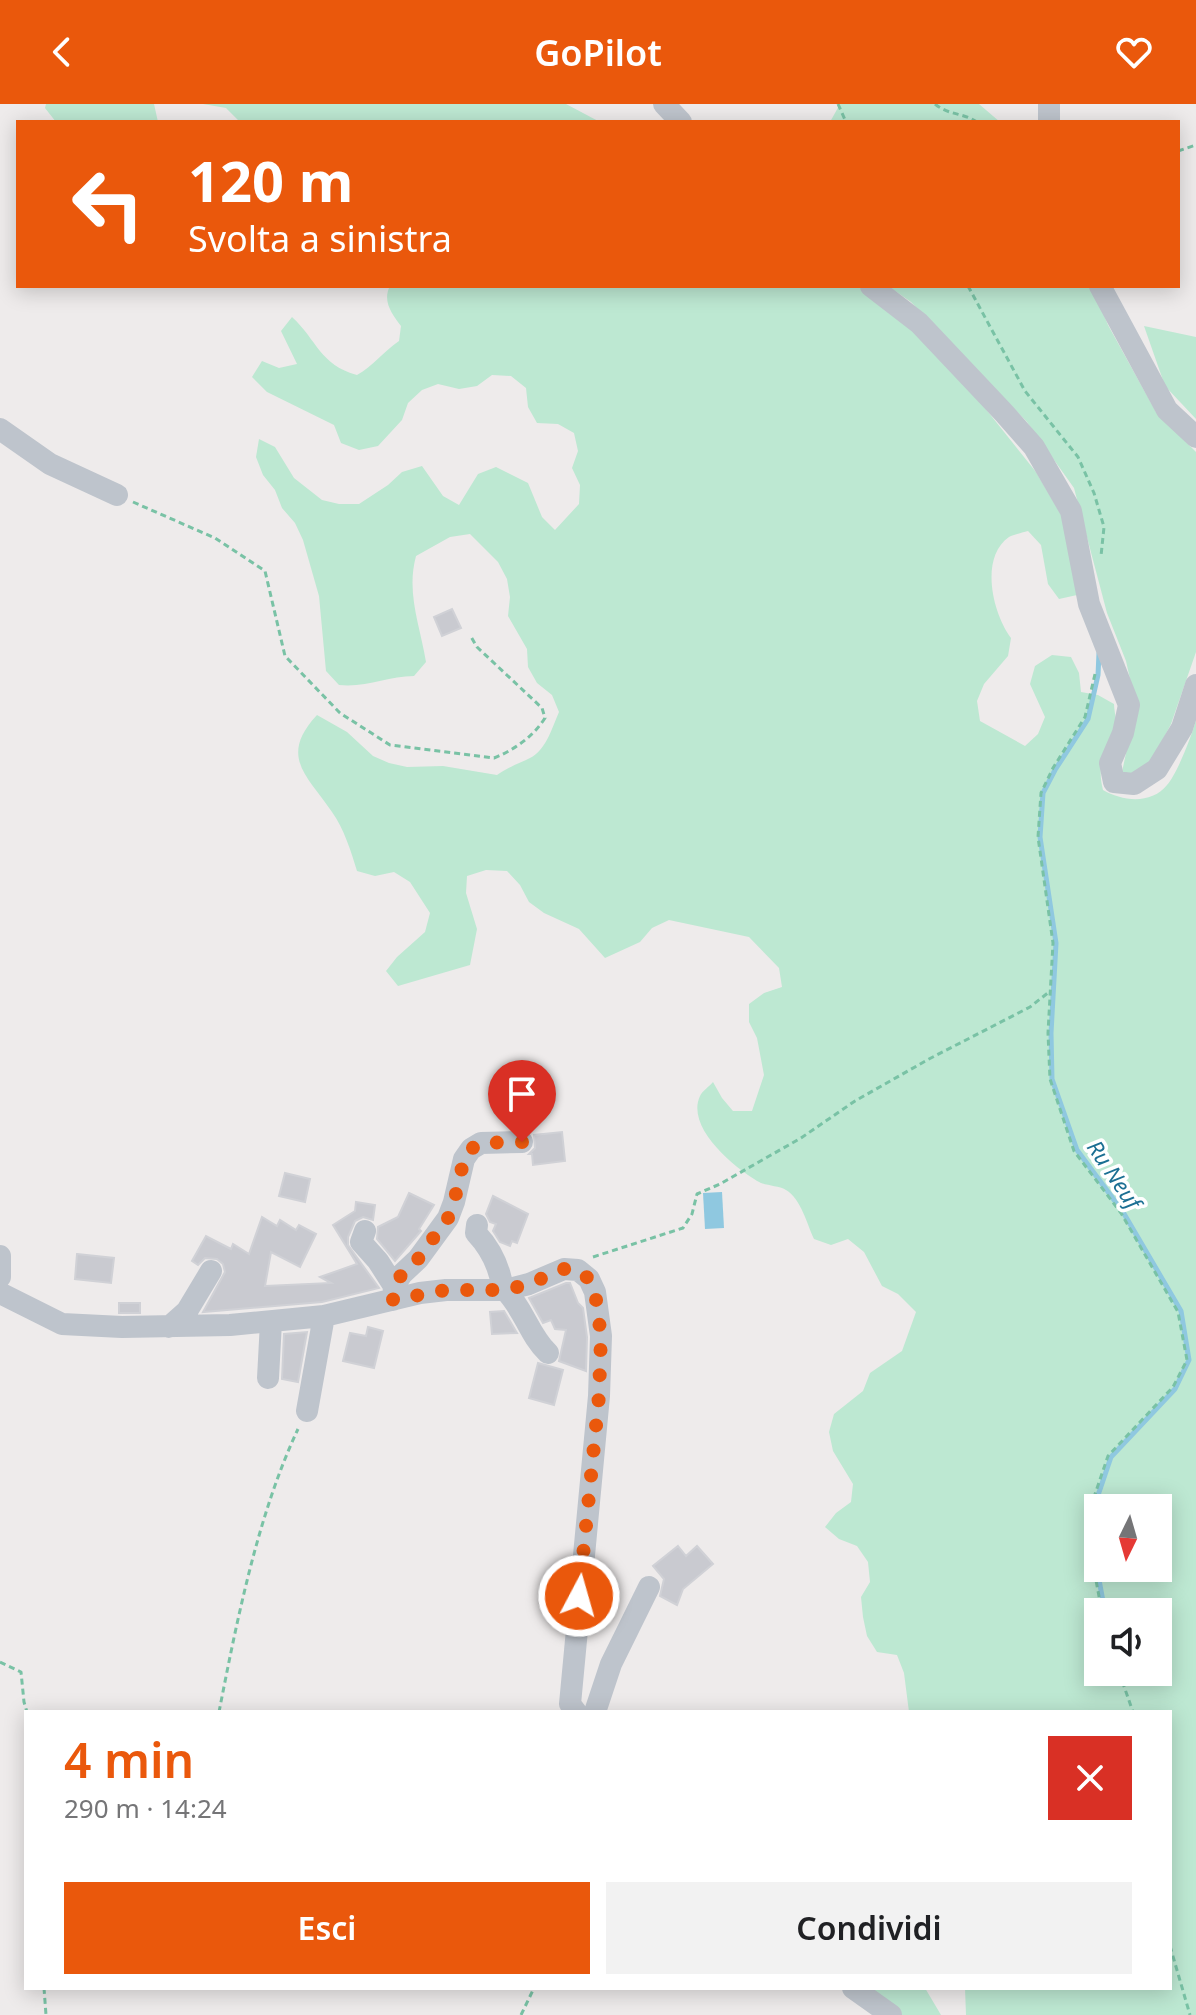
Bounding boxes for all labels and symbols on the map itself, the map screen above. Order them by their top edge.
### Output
pin [488,1060,556,1142]
water label: Ru Neuf [1081,1134,1151,1217]
north arrow [1084,1494,1172,1582]
position arrow [537,1554,621,1638]

